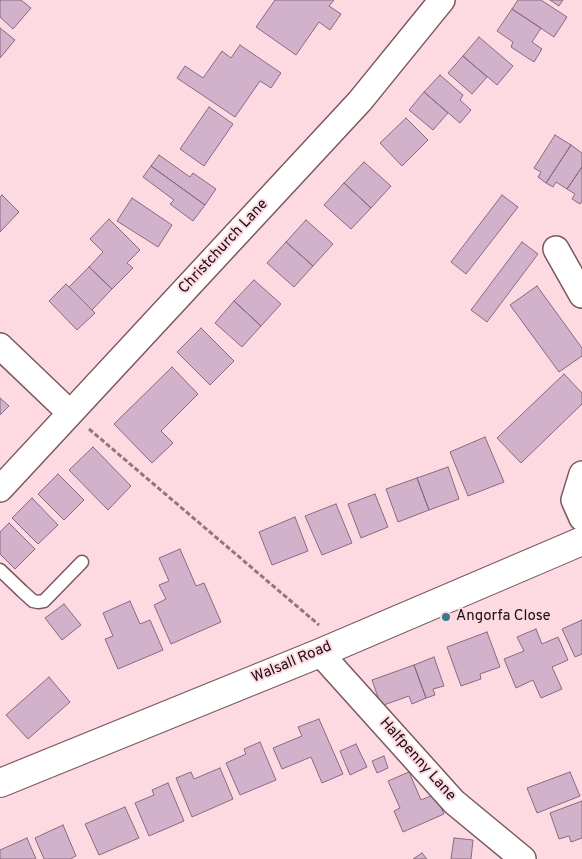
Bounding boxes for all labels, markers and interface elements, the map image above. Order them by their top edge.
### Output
street label: Christchurch Lane [175,196,273,298]
place label: Angorfa Close [456,608,551,626]
marker: Angorfa Close [440,611,452,623]
street label: Walsall Road [249,638,335,688]
street label: Halfpenny Lane [375,715,459,805]

